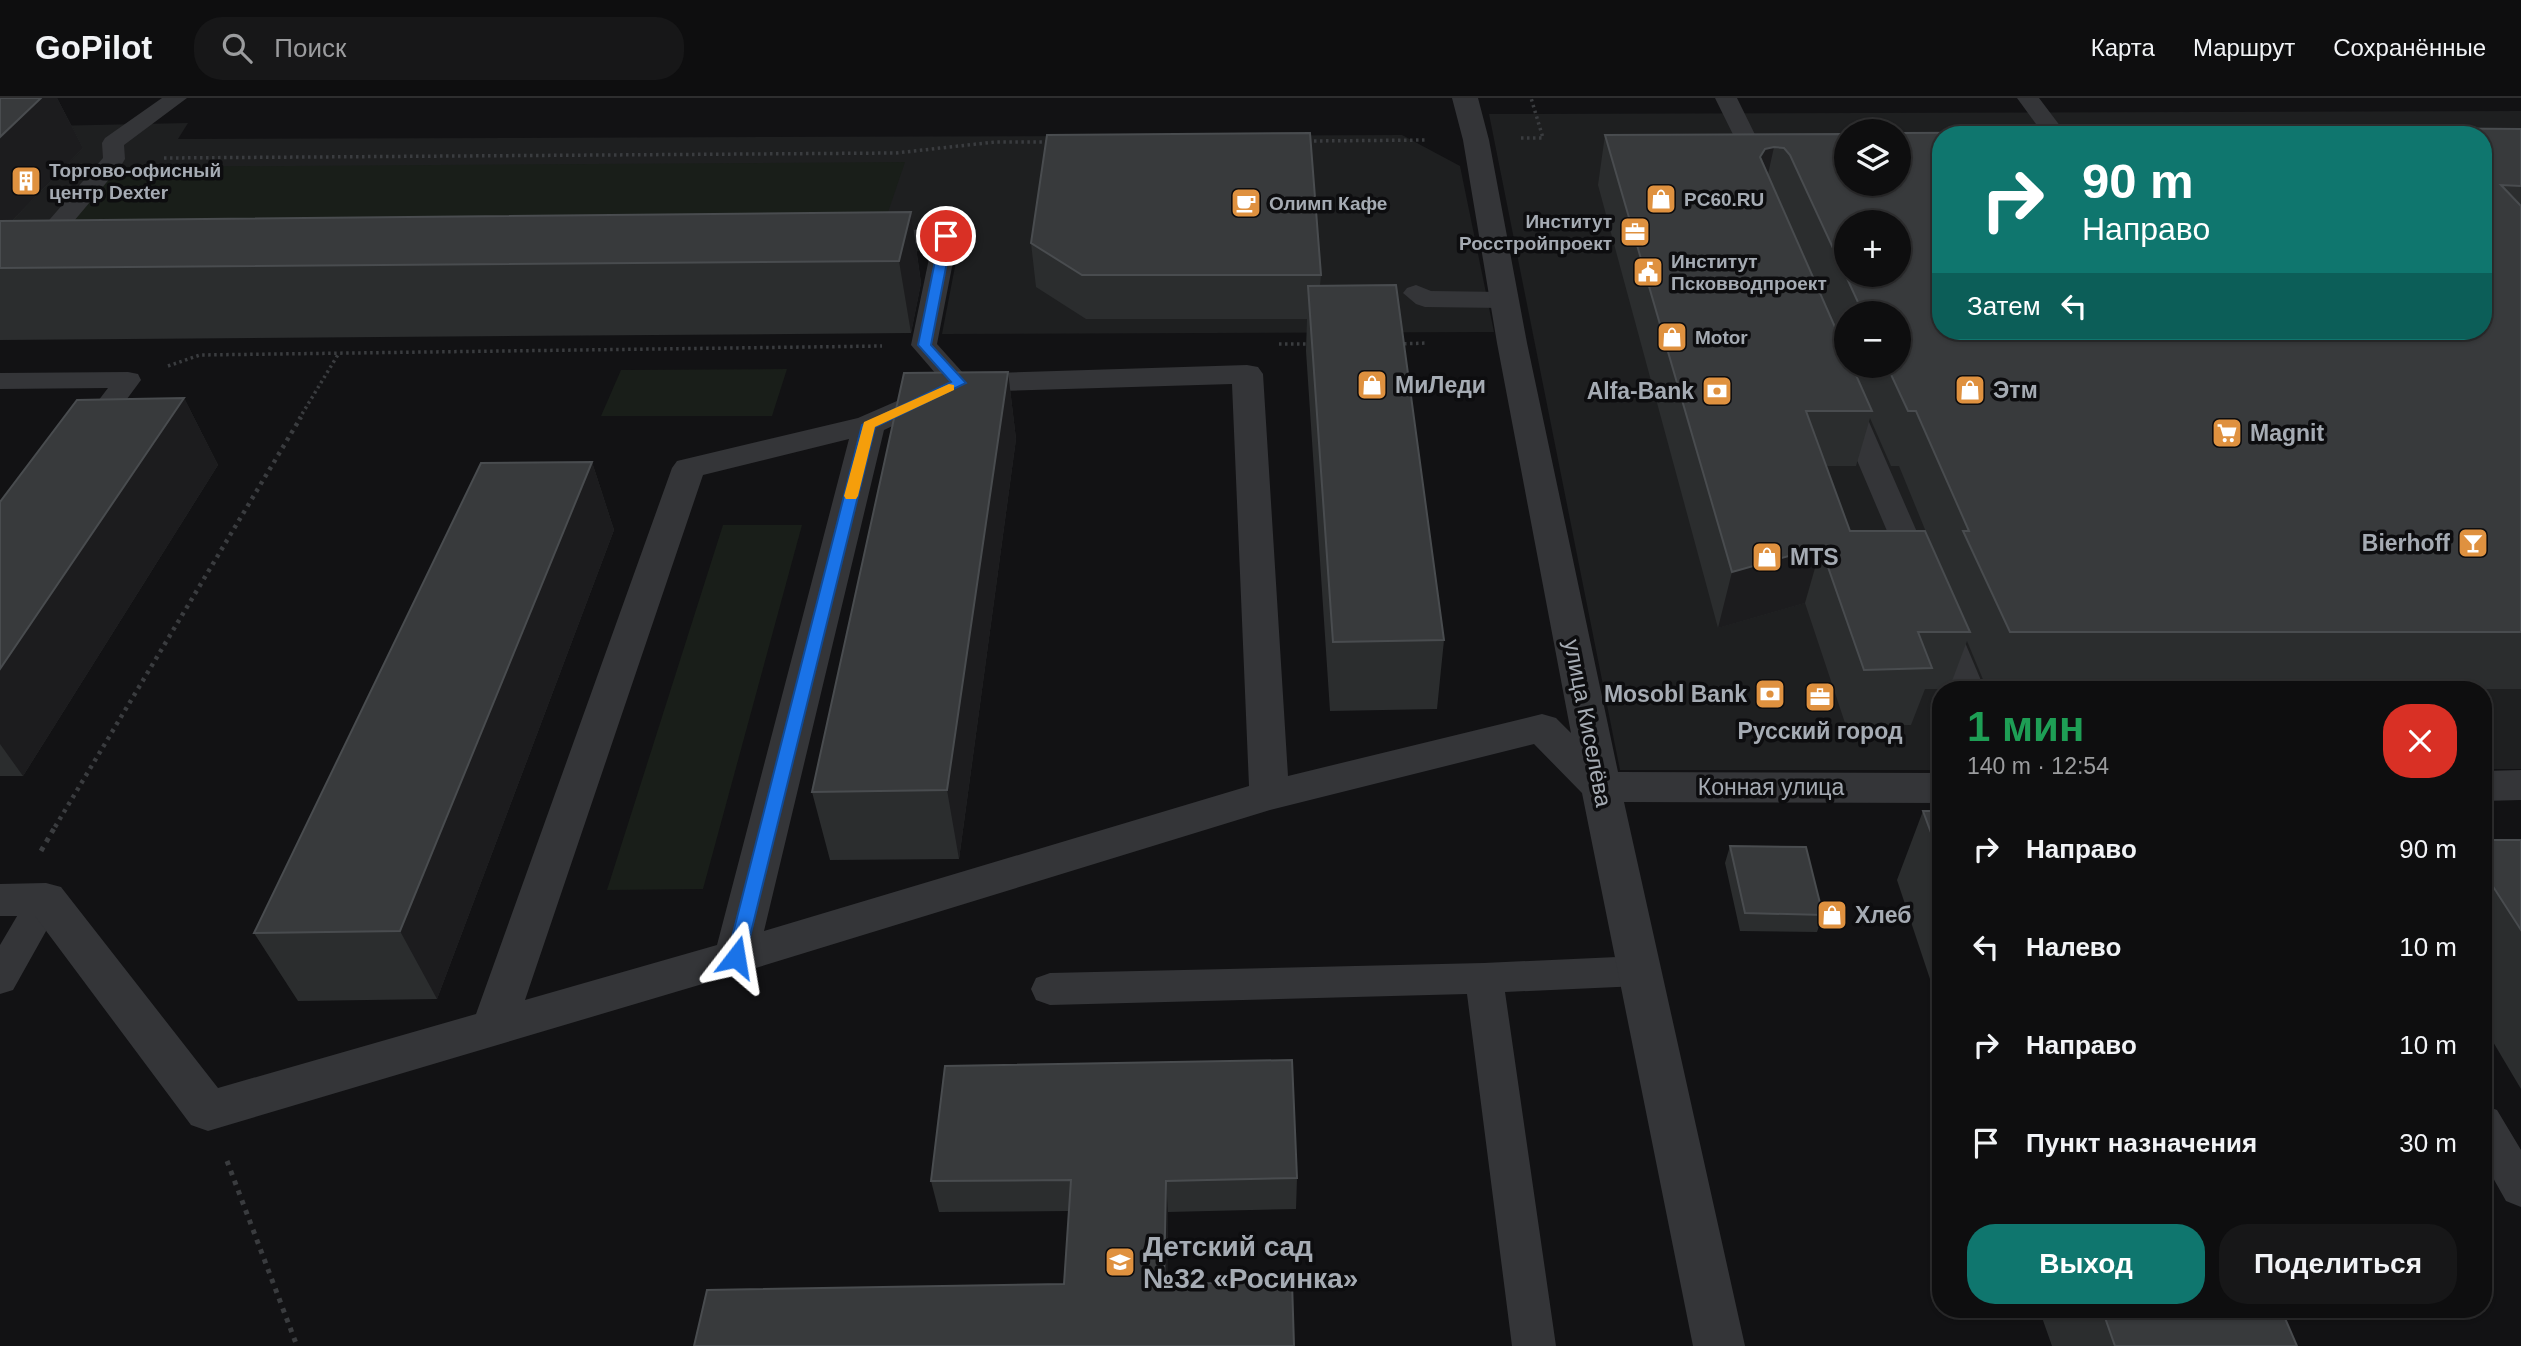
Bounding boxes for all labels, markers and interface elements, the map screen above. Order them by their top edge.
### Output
search box [194,17,684,80]
text: GoPilot [35,29,152,66]
icon: search [218,29,256,67]
text: Поиск [274,33,346,63]
text: Карта [2091,34,2155,61]
text: Маршрут [2193,34,2295,61]
text: Сохранённые [2333,34,2486,61]
map controls [1834,119,1911,378]
button: layers [1834,119,1911,196]
icon: right [1967,154,2058,245]
text: 90 m [2082,154,2194,208]
place label: Торгово-офисный центр Dexter [49,160,221,203]
building icon: Торгово-офисный центр Dexter [9,164,43,198]
shop icon: PC60.RU [1644,182,1678,216]
cafe icon: Олимп Кафе [1229,186,1263,220]
place label: PC60.RU [1684,189,1764,210]
place label: Олимп Кафе [1269,193,1387,214]
pin [916,206,976,266]
button: + [1834,210,1911,287]
place label: Институт Росстройпроект [1459,211,1612,254]
text: Направо [2082,211,2210,247]
office icon: Институт Росстройпроект [1618,215,1652,249]
icon: arrive [927,217,965,255]
place label: Институт Псковводпроект [1671,251,1827,294]
public building icon: Институт Псковводпроект [1631,255,1665,289]
icon: left [2055,287,2093,325]
text: Затем [1967,291,2041,321]
button: − [1834,301,1911,378]
shop icon: Motor [1655,320,1689,354]
place label: Motor [1695,327,1748,348]
shop icon: МиЛеди [1355,368,1389,402]
place label: МиЛеди [1395,372,1486,398]
shop icon: Этм [1953,373,1987,407]
bank icon: Alfa-Bank [1700,374,1734,408]
place label: Этм [1993,377,2038,403]
place label: Alfa-Bank [1587,378,1694,404]
supermarket icon: Magnit [2210,416,2244,450]
place label: Magnit [2250,420,2324,446]
bar icon: Bierhoff [2456,526,2490,560]
place label: Bierhoff [2362,530,2450,556]
shop icon: MTS [1750,540,1784,574]
place label: MTS [1790,544,1839,570]
street label: улица Киселёва [1559,637,1617,809]
bank icon: Mosobl Bank [1753,677,1787,711]
office icon: Русский город [1803,680,1837,714]
place label: Mosobl Bank [1604,681,1747,707]
text: 1 мин [1967,703,2084,750]
button: close [2383,704,2457,778]
place label: Русский город [1737,718,1903,744]
text: 140 m · 12:54 [1967,753,2109,779]
street label: Конная улица [1698,774,1844,800]
icon: right [1967,830,2005,868]
text: Направо [2026,834,2137,864]
text: 90 m [2399,834,2457,864]
shop icon: Хлеб [1815,898,1849,932]
place label: Хлеб [1855,902,1911,928]
position arrow [699,920,773,994]
icon: left [1967,928,2005,966]
text: Налево [2026,932,2121,962]
text: 10 m [2399,932,2457,962]
icon: right [1967,1026,2005,1064]
text: Направо [2026,1030,2137,1060]
text: 10 m [2399,1030,2457,1060]
icon: arrive [1967,1124,2005,1162]
text: Пункт назначения [2026,1128,2257,1158]
text: 30 m [2399,1128,2457,1158]
button: Выход [1967,1224,2205,1304]
button: Поделиться [2219,1224,2457,1304]
place label: Детский сад №32 «Росинка» [1143,1231,1358,1294]
school or university icon: Детский сад №32 «Росинка» [1103,1245,1137,1279]

